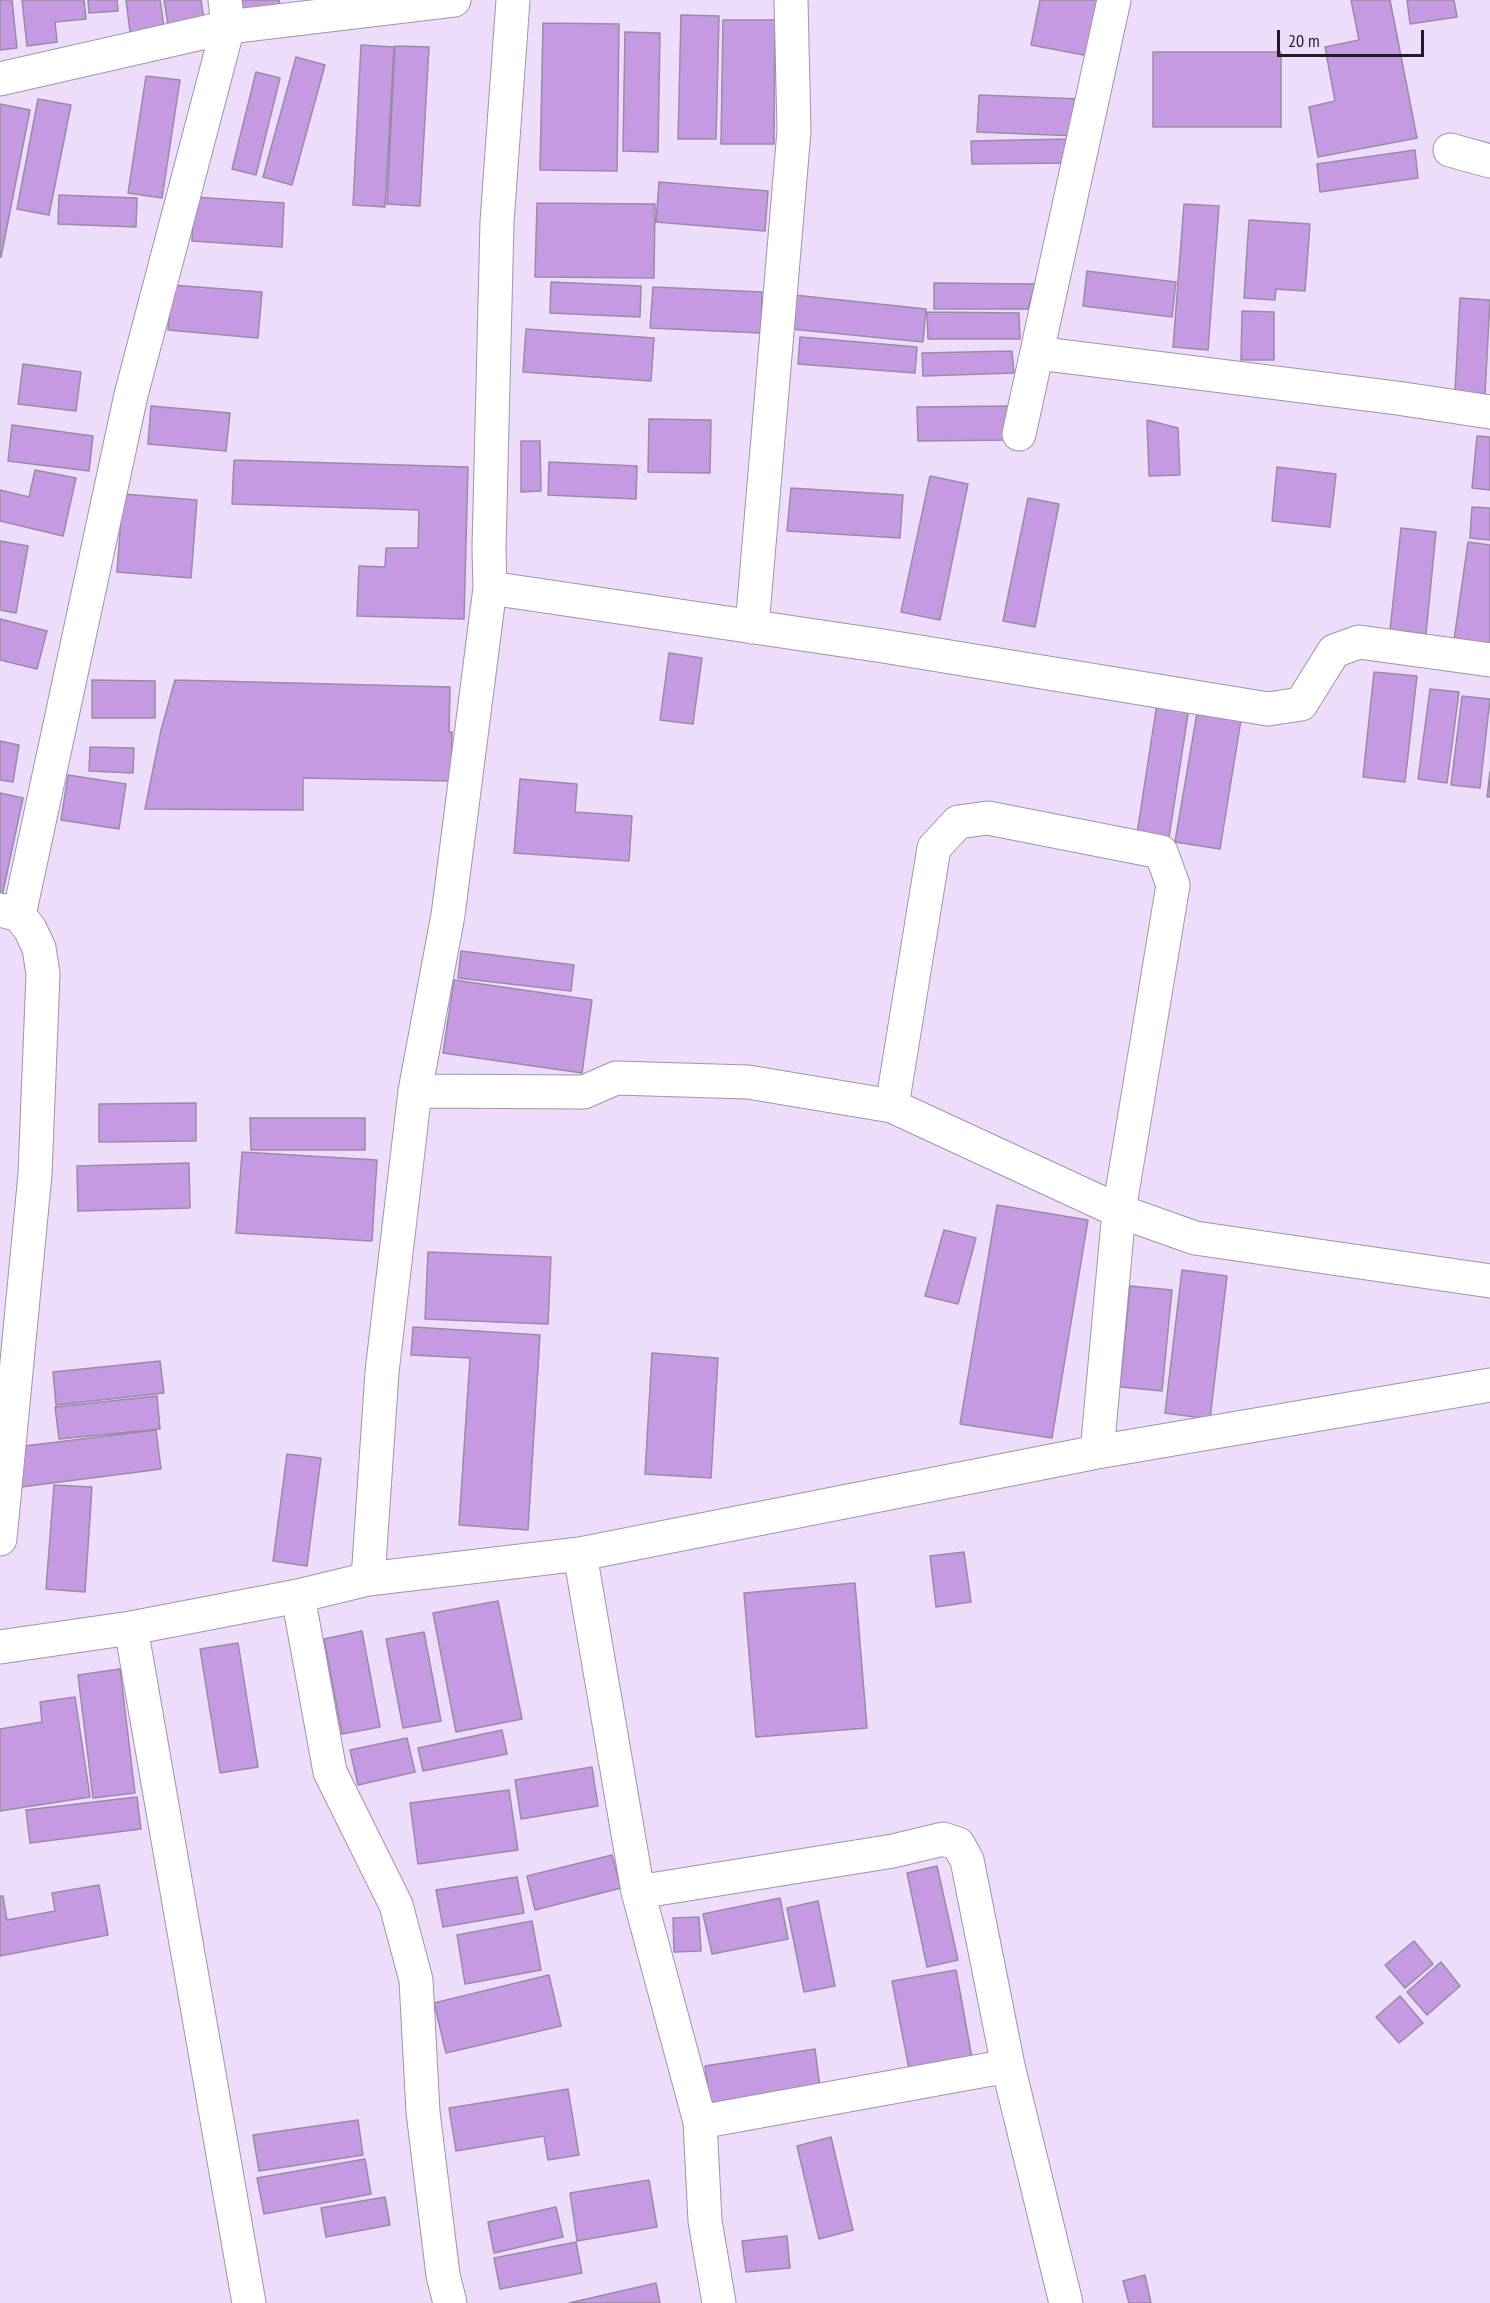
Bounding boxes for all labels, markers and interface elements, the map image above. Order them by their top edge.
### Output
scale bar [1280,18,1427,56]
text: 20 m [1288,29,1320,52]

